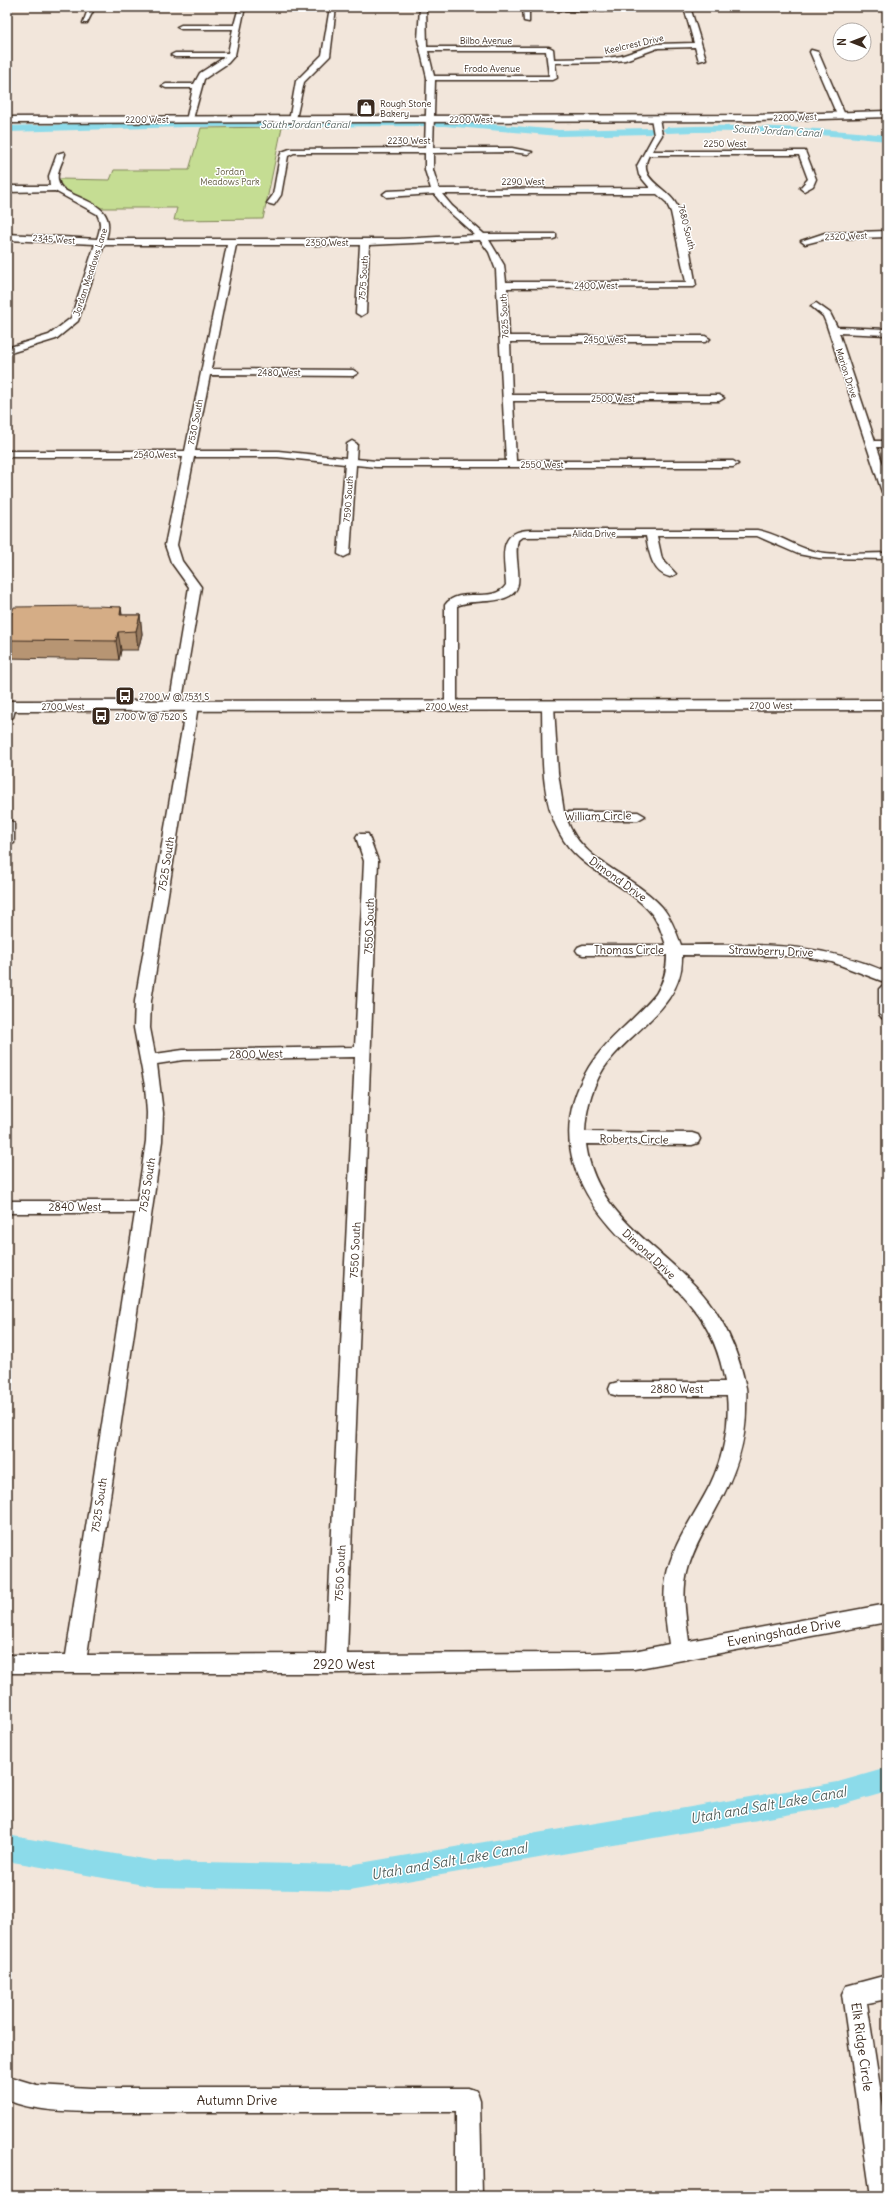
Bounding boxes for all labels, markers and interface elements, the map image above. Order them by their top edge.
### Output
north arrow [832,22,872,62]
street label: Keelcrest Drive [603,32,665,56]
street label: Bilbo Avenue [460,35,512,46]
text: N [835,38,849,46]
street label: Frodo Avenue [464,63,520,74]
shop icon: Rough Stone Bakery [355,97,377,119]
place label: Rough Stone Bakery [380,98,431,119]
street label: 2200 West [773,111,817,123]
street label: 2200 West [125,114,169,125]
street label: 2200 West [449,114,493,125]
water label: South Jordan Canal [261,118,351,131]
water label: South Jordan Canal [732,122,823,140]
street label: 2230 West [388,135,430,146]
street label: 2250 West [704,138,746,149]
park label: Jordan Meadows Park [200,166,260,187]
street label: 2290 West [502,176,544,187]
street label: 7680 South [676,203,698,251]
street label: Jordan Meadows Lane [71,226,109,317]
street label: 2320 West [824,230,868,242]
street label: 2345 West [32,232,76,246]
street label: 2350 West [305,237,349,248]
street label: 7575 South [356,255,370,301]
street label: 2400 West [574,280,618,291]
street label: 7625 South [497,293,511,339]
street label: 2450 West [583,334,627,345]
street label: Marion Drive [834,347,860,399]
street label: 2480 West [257,367,301,378]
street label: 2500 West [591,393,635,404]
street label: 7530 South [185,398,205,446]
street label: 2540 West [133,449,177,460]
street label: 2550 West [520,459,564,470]
street label: 7590 South [341,475,355,523]
street label: Alida Drive [572,528,616,539]
bus stop icon: 2700 W @ 7531 S [114,685,136,707]
place label: 2700 W @ 7531 S [139,691,209,702]
street label: 2700 West [749,700,793,711]
street label: 2700 West [41,701,85,712]
street label: 2700 West [425,701,469,712]
bus stop icon: 2700 W @ 7520 S [90,705,112,727]
place label: 2700 W @ 7520 S [115,711,187,722]
street label: William Circle [565,808,631,824]
street label: 7525 South [155,836,177,892]
street label: Dimond Drive [587,853,650,905]
street label: 7550 South [361,897,377,955]
street label: Thomas Circle [594,943,664,957]
street label: Strawberry Drive [728,943,814,959]
street label: 2800 West [229,1047,283,1061]
street label: Roberts Circle [599,1131,669,1147]
street label: 7525 South [136,1157,158,1213]
street label: 2840 West [49,1200,102,1214]
street label: 7550 South [347,1221,363,1279]
street label: Dimond Drive [620,1226,679,1282]
street label: 2880 West [651,1382,704,1396]
street label: 7525 South [88,1477,110,1533]
street label: 7550 South [332,1544,348,1602]
street label: Eveningshade Drive [726,1614,842,1650]
street label: 2920 West [313,1656,376,1673]
water label: Utah and Salt Lake Canal [689,1782,849,1828]
water label: Utah and Salt Lake Canal [370,1838,530,1884]
street label: Elk Ridge Circle [847,2001,877,2093]
street label: Autumn Drive [197,2092,277,2109]

